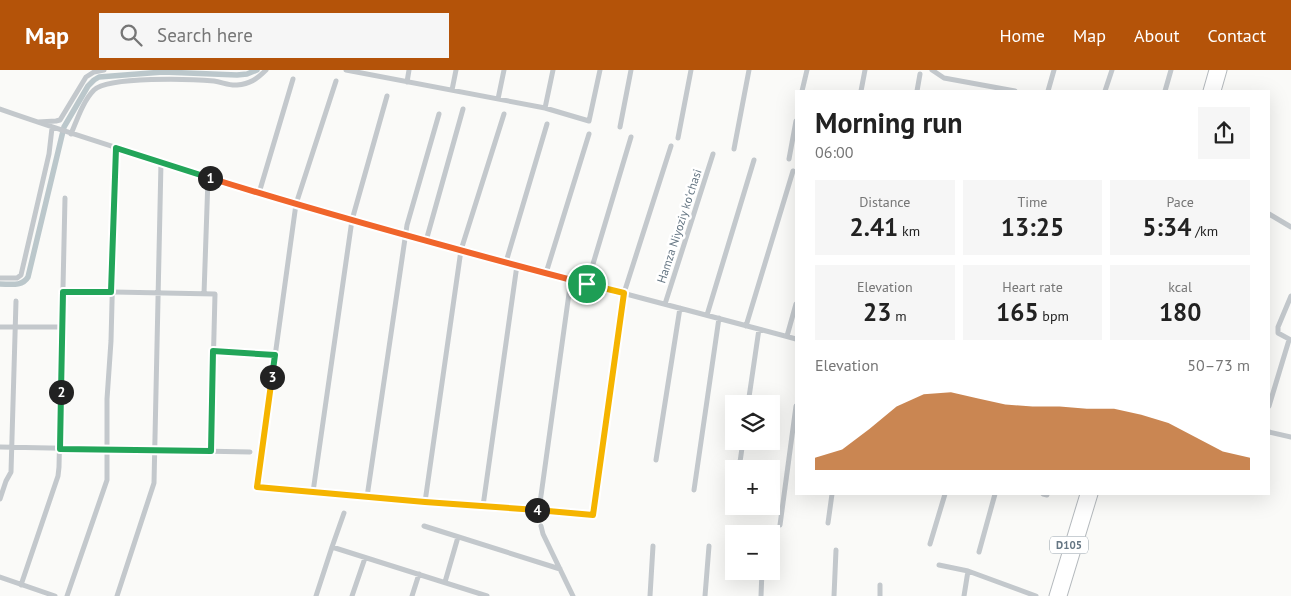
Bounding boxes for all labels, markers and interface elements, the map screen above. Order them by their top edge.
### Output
search box [99,13,449,58]
text: Map [25,20,69,51]
icon: search [117,21,145,49]
text: Search here [157,23,253,47]
text: Home [999,24,1045,47]
text: Map [1073,24,1106,47]
text: About [1134,24,1180,47]
text: Contact [1208,24,1266,47]
text: Morning run [815,104,963,141]
button: share [1198,107,1250,159]
text: 06:00 [815,142,853,162]
pin: 1 [198,166,222,190]
street label: Hamza Niyoziy koʻchasi [653,167,705,285]
text: 1 [207,169,214,187]
text: Distance [859,193,910,211]
text: Time [1017,193,1048,211]
text: Pace [1166,193,1194,211]
text: 2.41 [850,211,898,243]
text: 13:25 [1001,211,1064,243]
text: 5:34 [1142,211,1191,243]
text: km [898,222,920,240]
text: /km [1191,222,1218,240]
pin [566,263,608,305]
icon: arrive [573,270,601,298]
text: Elevation [857,278,913,296]
text: Heart rate [1002,278,1063,296]
text: kcal [1168,278,1192,296]
text: 23 [863,296,891,328]
text: 165 [996,296,1039,328]
text: 180 [1159,296,1201,328]
text: m [891,307,907,325]
text: bpm [1039,307,1069,325]
text: Elevation [815,355,879,375]
text: 50–73 m [1187,355,1250,375]
pin: 3 [260,364,284,390]
text: 3 [269,368,276,386]
pin: 2 [48,380,74,404]
text: 2 [58,383,65,401]
map controls [725,395,780,580]
button: layers [725,395,780,450]
button: + [725,460,780,515]
pin: 4 [524,498,550,522]
text: 4 [534,501,541,519]
button: − [725,525,780,580]
road number: D105 [1050,536,1088,554]

